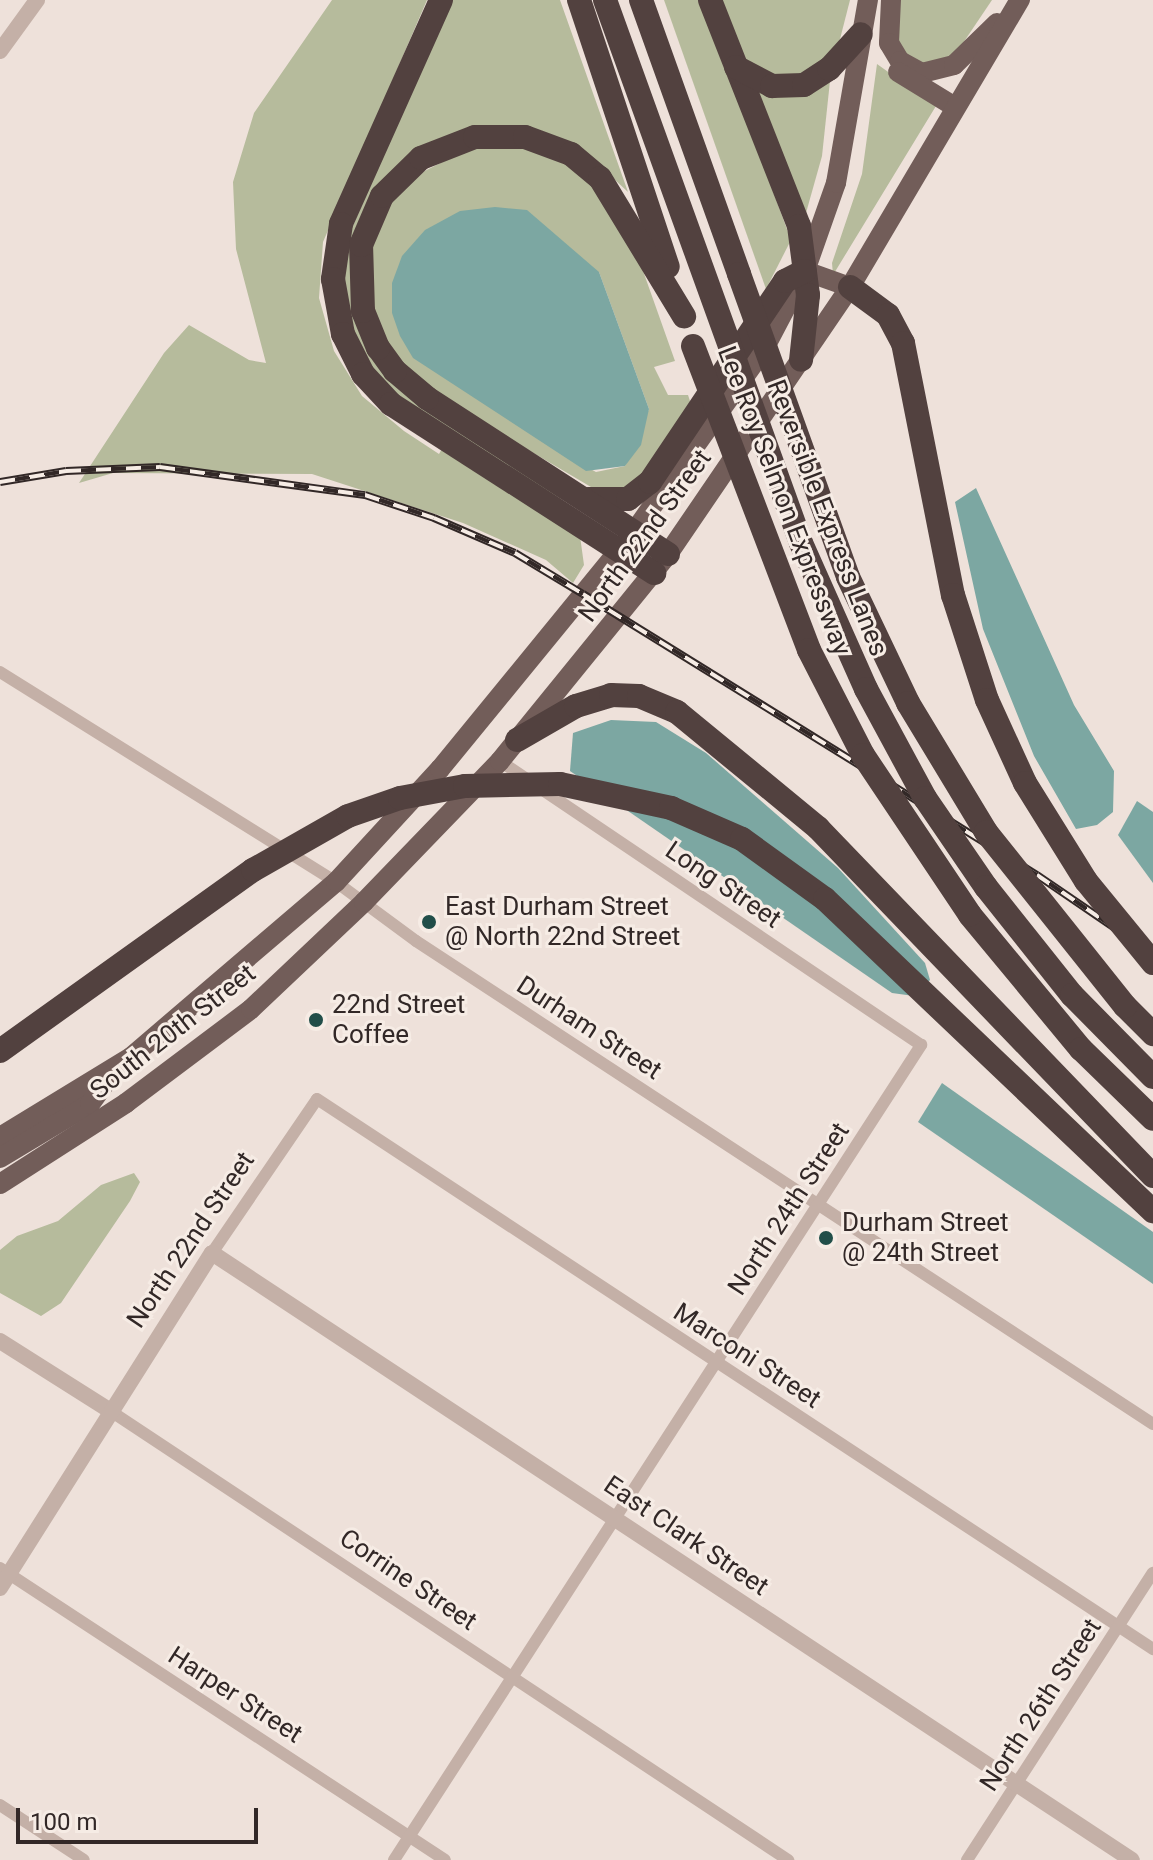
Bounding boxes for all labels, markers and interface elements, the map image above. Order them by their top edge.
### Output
street label: Lee Roy Selmon Expressway [711,342,857,660]
street label: Reversible Express Lanes [760,376,894,660]
street label: North 22nd Street [572,444,718,628]
street label: Long Street [659,835,787,935]
place label: East Durham Street @ North 22nd Street [445,891,680,952]
marker: East Durham Street @ North 22nd Street [420,913,438,931]
street label: South 20th Street [84,958,262,1106]
street label: Durham Street [511,970,667,1086]
place label: 22nd Street Coffee [332,989,465,1050]
marker: 22nd Street Coffee [307,1011,325,1029]
street label: North 24th Street [722,1117,856,1301]
street label: North 22nd Street [121,1146,261,1334]
place label: Durham Street @ 24th Street [842,1207,1009,1268]
marker: Durham Street @ 24th Street [817,1229,835,1247]
street label: Marconi Street [667,1297,827,1415]
street label: East Clark Street [598,1469,774,1603]
street label: Corrine Street [333,1523,483,1637]
street label: North 26th Street [974,1613,1108,1797]
street label: Harper Street [162,1640,308,1750]
scale bar [20,1792,262,1842]
text: 100 m [30,1808,97,1836]

